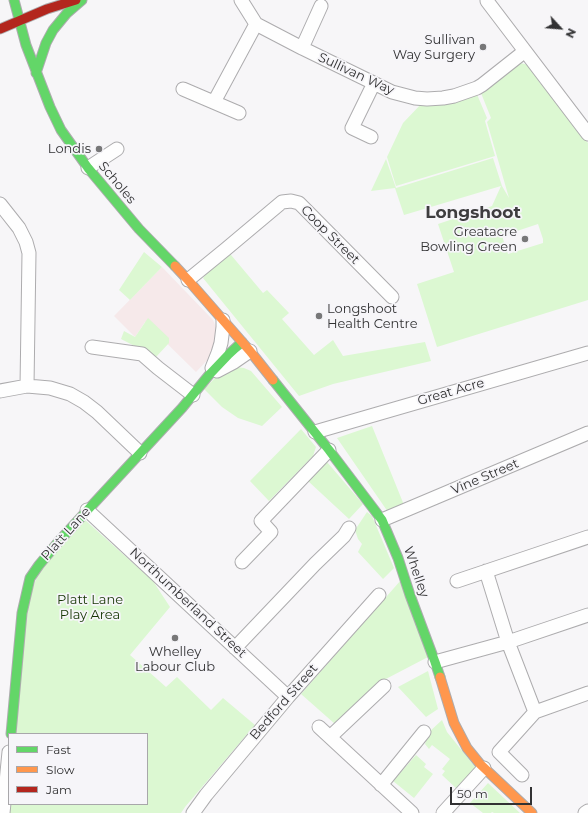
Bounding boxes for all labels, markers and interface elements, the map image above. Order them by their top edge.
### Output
north arrow [540,8,580,48]
text: N [563,26,579,40]
place label: Sullivan Way Surgery [393,32,475,63]
marker: Sullivan Way Surgery [478,42,488,52]
street label: Sullivan Way [316,50,396,98]
place label: Londis [48,141,91,157]
marker: Londis [94,144,104,154]
street label: Scholes [95,159,139,207]
street label: Coop Street [297,202,363,268]
district label: Longshoot [425,203,521,223]
place label: Greatacre Bowling Green [420,224,517,255]
marker: Greatacre Bowling Green [520,234,530,244]
place label: Longshoot Health Centre [327,301,417,332]
marker: Longshoot Health Centre [314,311,324,321]
street label: Great Acre [416,375,486,409]
street label: Vine Street [449,456,521,498]
street label: Platt Lane [38,504,94,564]
street label: Northumberland Street [126,545,250,661]
street label: Whelley [400,545,432,599]
park label: Platt Lane Play Area [57,592,123,623]
marker: Whelley Labour Club [170,633,180,643]
place label: Whelley Labour Club [135,644,215,675]
street label: Bedford Street [247,661,321,743]
legend [8,733,148,805]
text: Fast [46,742,71,757]
text: Slow [46,762,75,777]
scale bar [452,779,534,805]
text: Jam [46,782,72,797]
text: 50 m [457,786,488,801]

